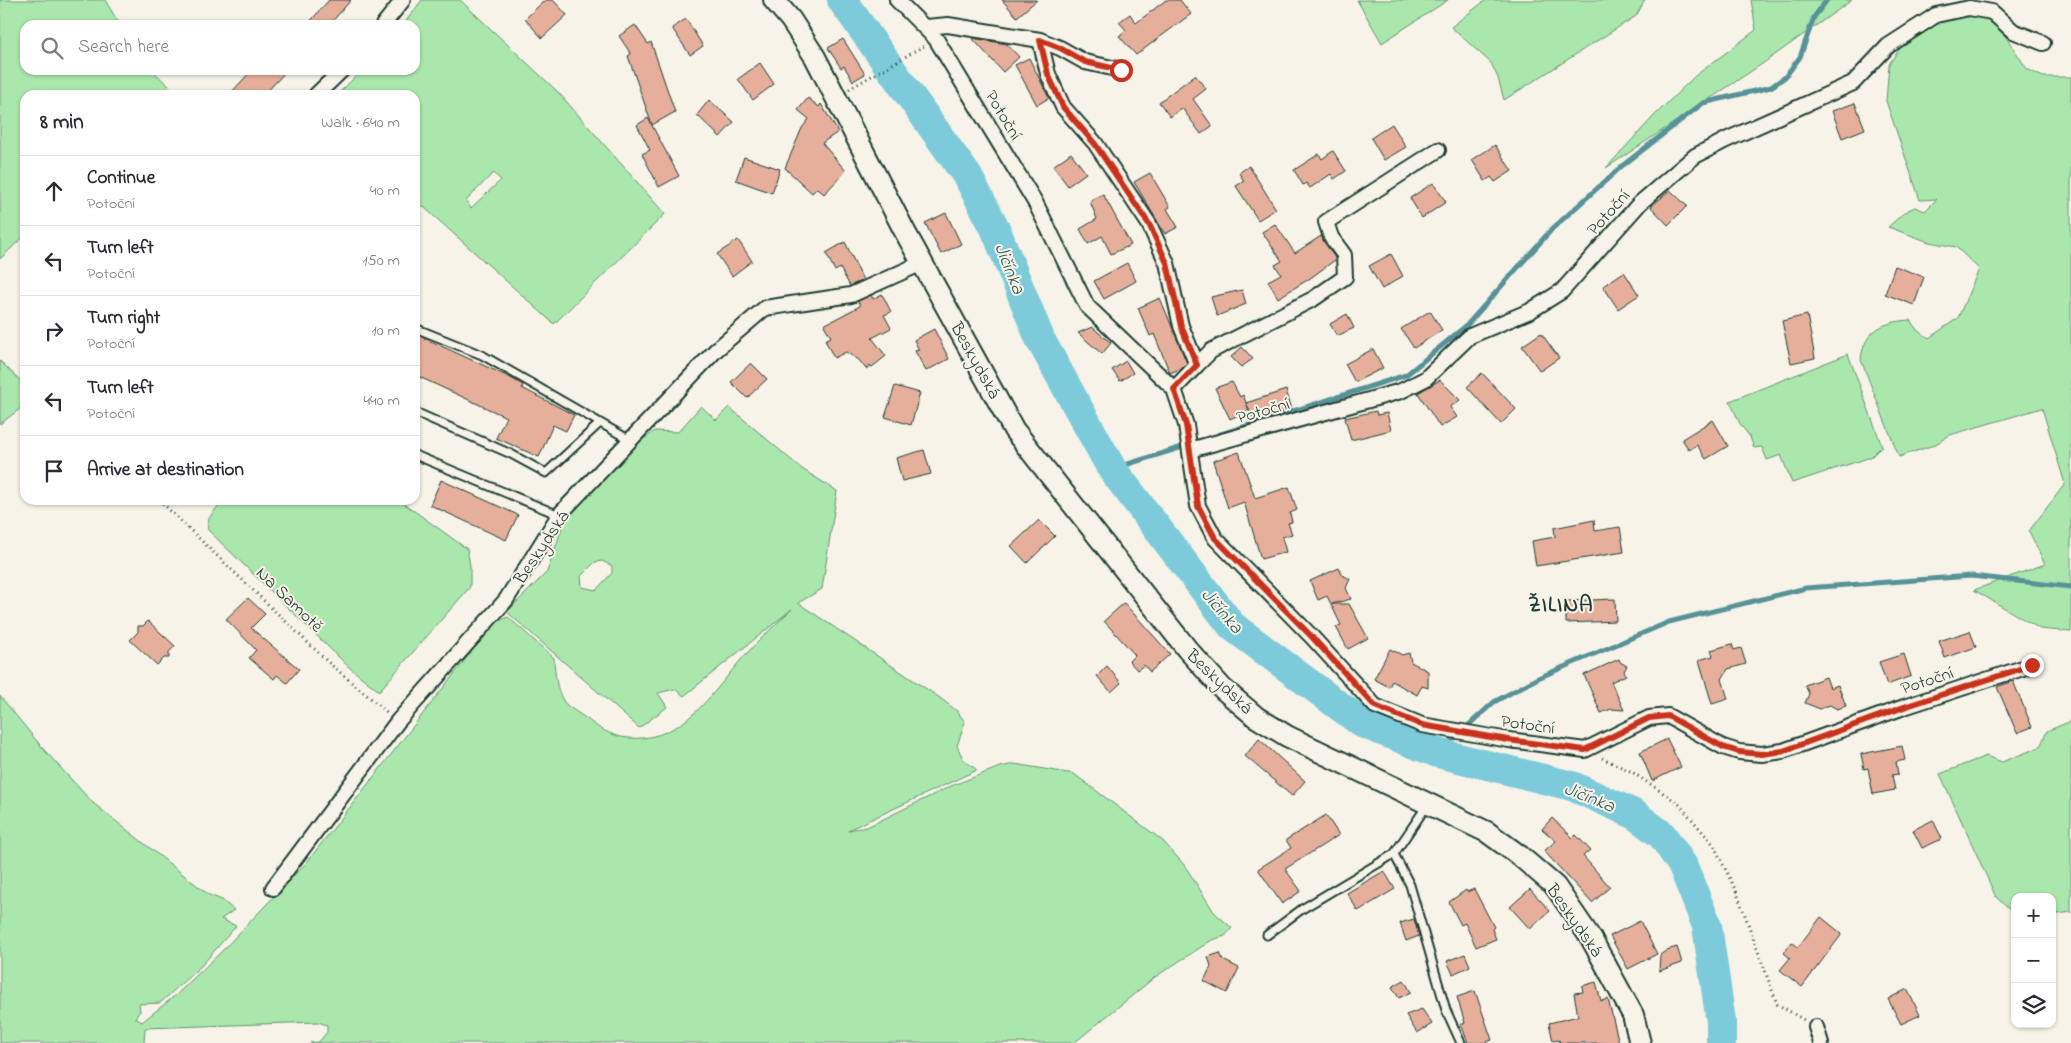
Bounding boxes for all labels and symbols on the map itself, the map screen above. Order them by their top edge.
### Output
route start [1110,59,1133,82]
street label: Potoční [977,86,1027,146]
street label: Potoční [1582,184,1637,242]
water label: Jičínka [986,240,1031,299]
street label: Beskydská [942,317,1006,404]
street label: Potoční [1234,392,1293,432]
street label: Beskydská [508,506,577,591]
street label: Na Samotě [249,562,329,640]
water label: Jičínka [1194,583,1249,641]
district label: ŽILINA [1528,590,1594,622]
street label: Beskydská [1179,643,1258,721]
route end [2021,654,2044,677]
street label: Potoční [1898,661,1957,703]
street label: Potoční [1499,709,1556,743]
water label: Jičínka [1560,776,1619,821]
street label: Beskydská [1538,878,1608,963]

